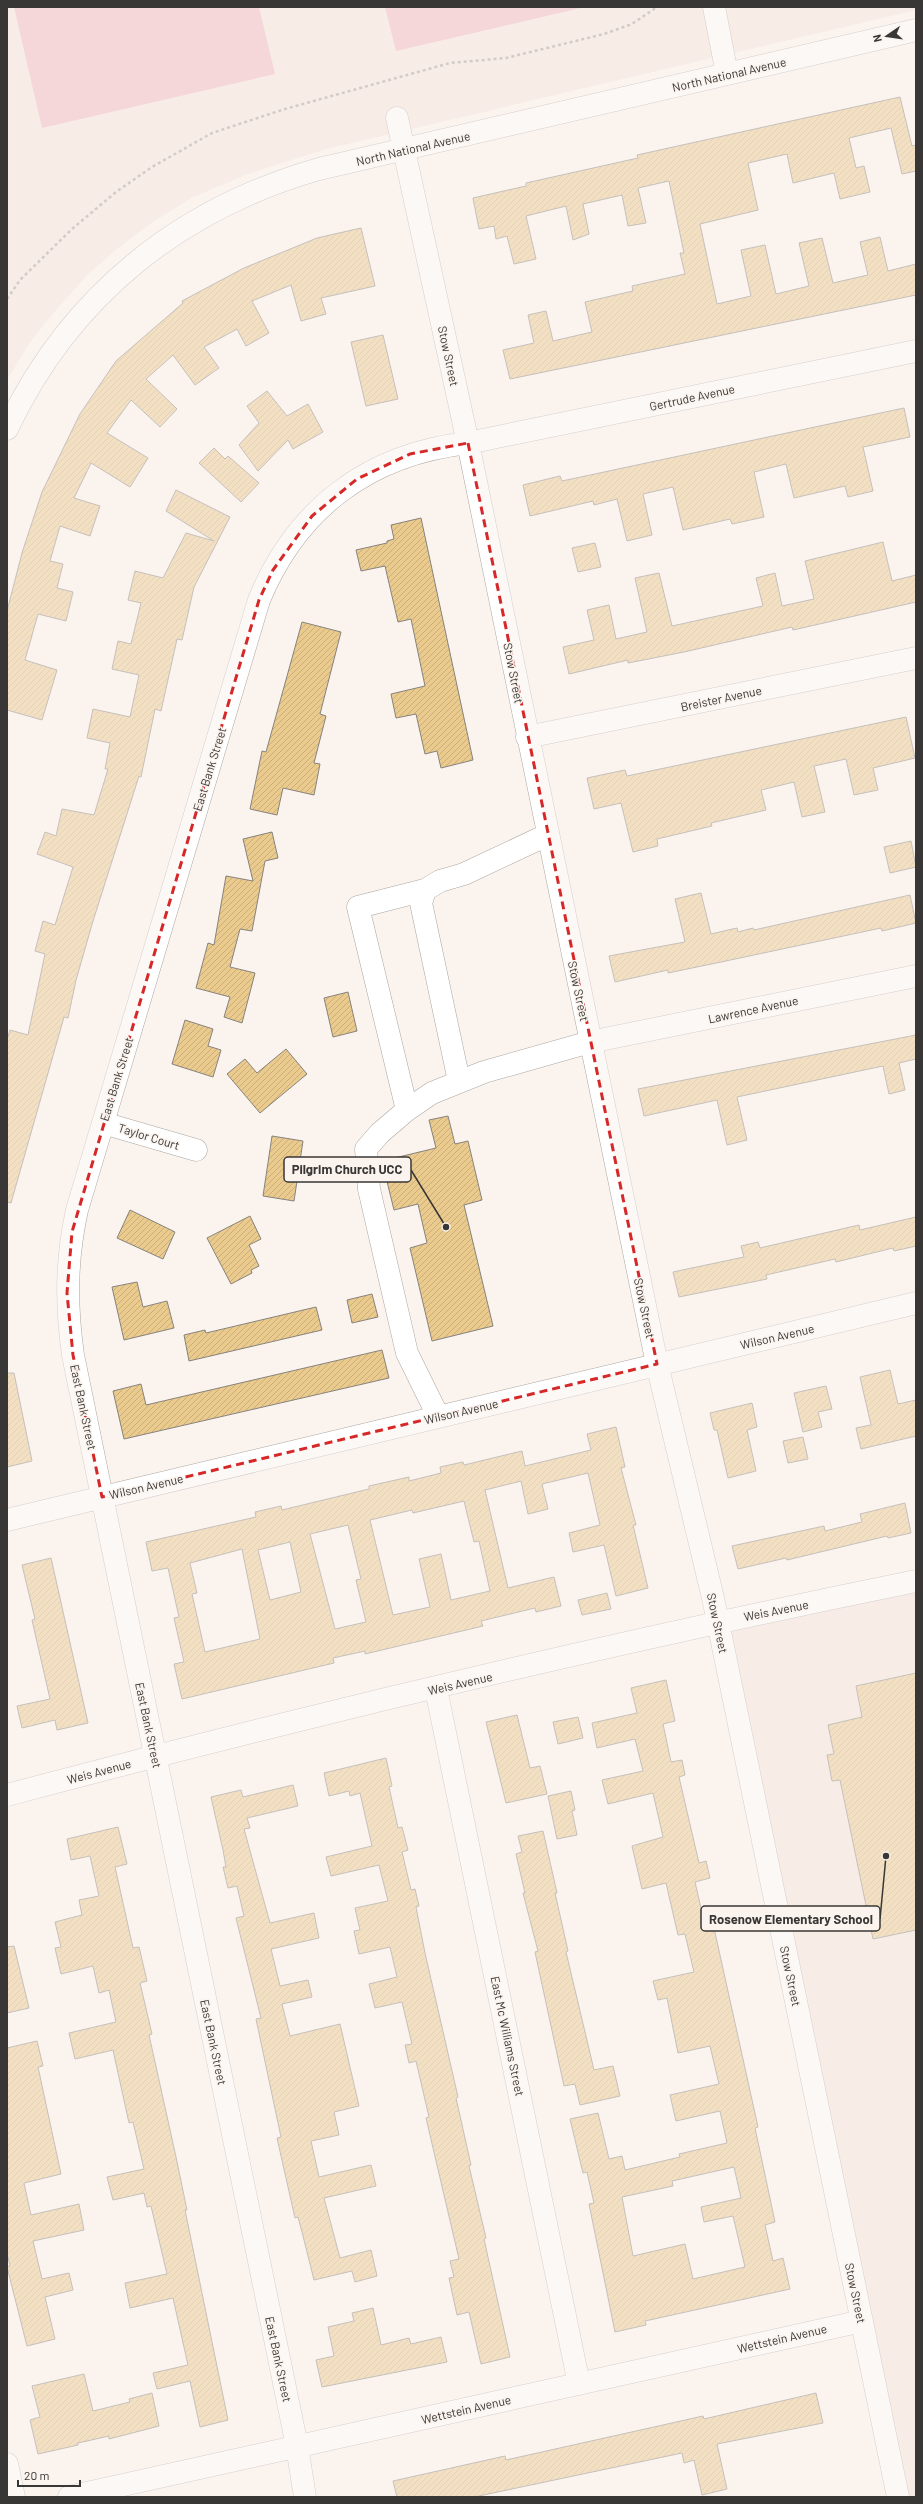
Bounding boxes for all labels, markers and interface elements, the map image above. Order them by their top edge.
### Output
north arrow [867,16,907,56]
text: N [870,33,884,43]
street label: North National Avenue [671,54,787,94]
street label: North National Avenue [355,128,471,168]
street label: Stow Street [436,325,462,387]
street label: Gertrude Avenue [648,381,736,413]
street label: Stow Street [501,642,527,704]
street label: Breister Avenue [679,683,763,713]
street label: East Bank Street [190,725,228,813]
street label: Stow Street [566,960,592,1022]
street label: Lawrence Avenue [707,993,799,1025]
street label: East Bank Street [97,1035,135,1123]
street label: Taylor Court [117,1120,181,1152]
callout: Pilgrim Church UCC [284,1157,411,1182]
text: Pilgrim Church UCC [292,1161,402,1177]
street label: Stow Street [632,1277,658,1339]
street label: Wilson Avenue [739,1321,815,1351]
street label: East Bank Street [68,1363,100,1451]
street label: Wilson Avenue [423,1396,499,1426]
street label: Wilson Avenue [108,1471,184,1501]
street label: Stow Street [705,1592,731,1654]
street label: Weis Avenue [742,1597,810,1623]
street label: Weis Avenue [426,1669,494,1697]
street label: East Bank Street [133,1681,165,1769]
street label: Weis Avenue [65,1756,133,1786]
callout: Rosenow Elementary School [701,1906,880,1931]
text: Rosenow Elementary School [709,1911,873,1927]
street label: Stow Street [778,1945,804,2007]
street label: East Mc Williams Street [488,1975,528,2097]
street label: East Bank Street [198,1998,230,2086]
street label: Stow Street [843,2262,869,2324]
street label: East Bank Street [263,2315,295,2403]
street label: Wettstein Avenue [736,2321,828,2355]
street label: Wettstein Avenue [420,2392,512,2426]
scale bar [18,2462,80,2488]
text: 20 m [24,2468,50,2482]

